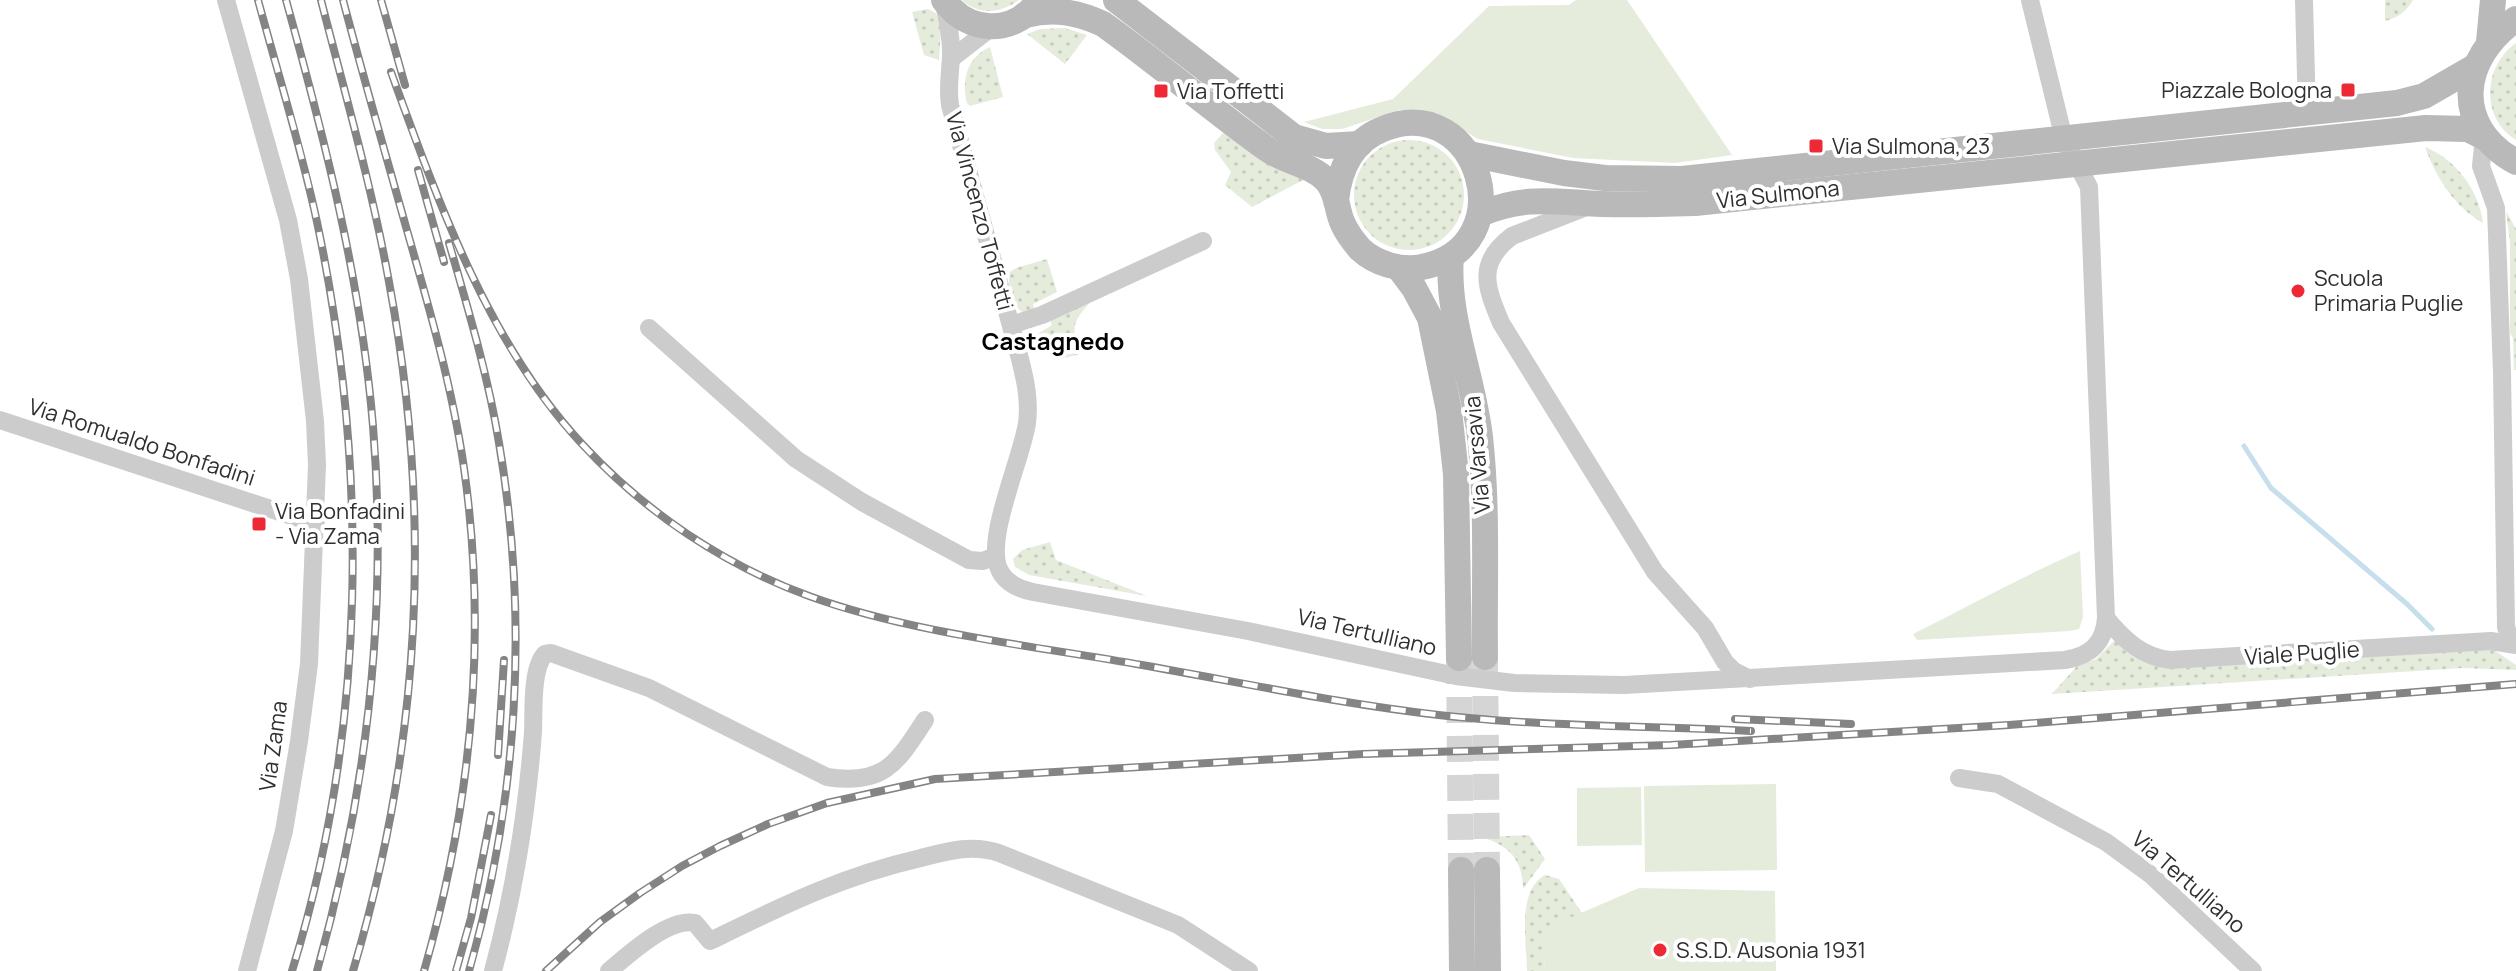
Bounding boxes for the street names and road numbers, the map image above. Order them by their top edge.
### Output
street label: Via Vincenzo Toffetti [939,109,1021,313]
street label: Via Sulmona [1715,173,1841,215]
street label: Via Romualdo Bonfadini [25,391,259,493]
street label: Via Varsavia [1457,395,1497,515]
street label: Via Tertulliano [1294,601,1440,663]
street label: Viale Puglie [2244,634,2361,672]
street label: Via Zama [252,699,294,793]
street label: Via Tertulliano [2125,824,2253,940]

